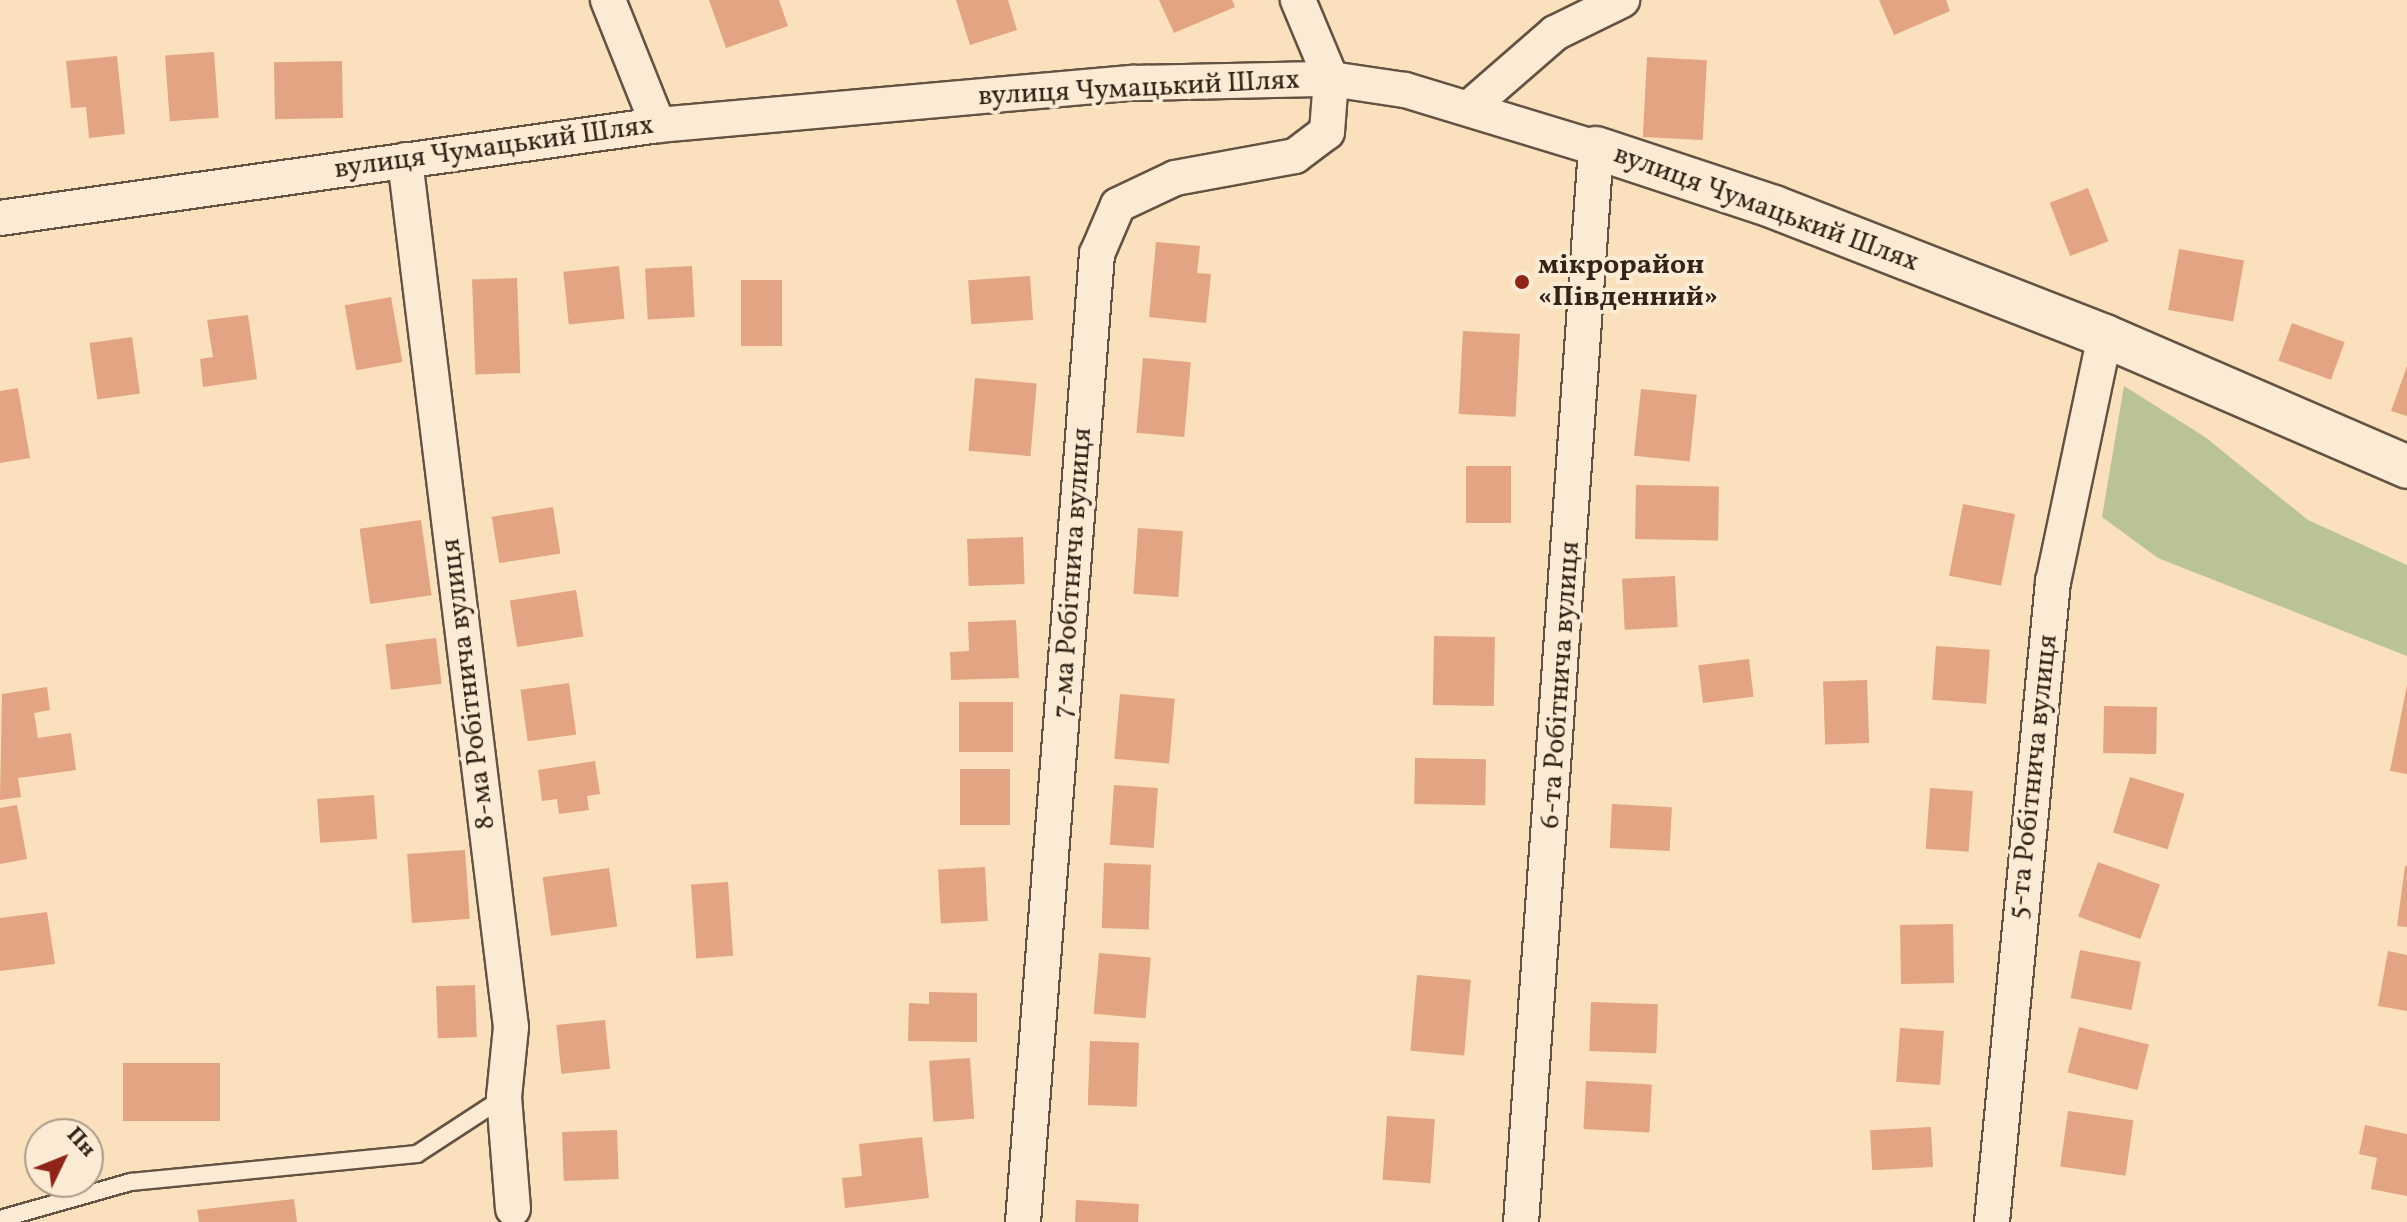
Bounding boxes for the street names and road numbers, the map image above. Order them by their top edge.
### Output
street label: вулиця Чумацький Шлях [977,64,1301,114]
street label: вулиця Чумацький Шлях [332,109,656,187]
street label: вулиця Чумацький Шлях [1609,138,1923,280]
street label: 7-ма Робітнича вулиця [1046,427,1100,719]
street label: 8-ма Робітнича вулиця [434,537,504,831]
street label: 6-та Робітнича вулиця [1534,540,1588,830]
street label: 5-та Робітнича вулиця [2002,633,2066,921]

